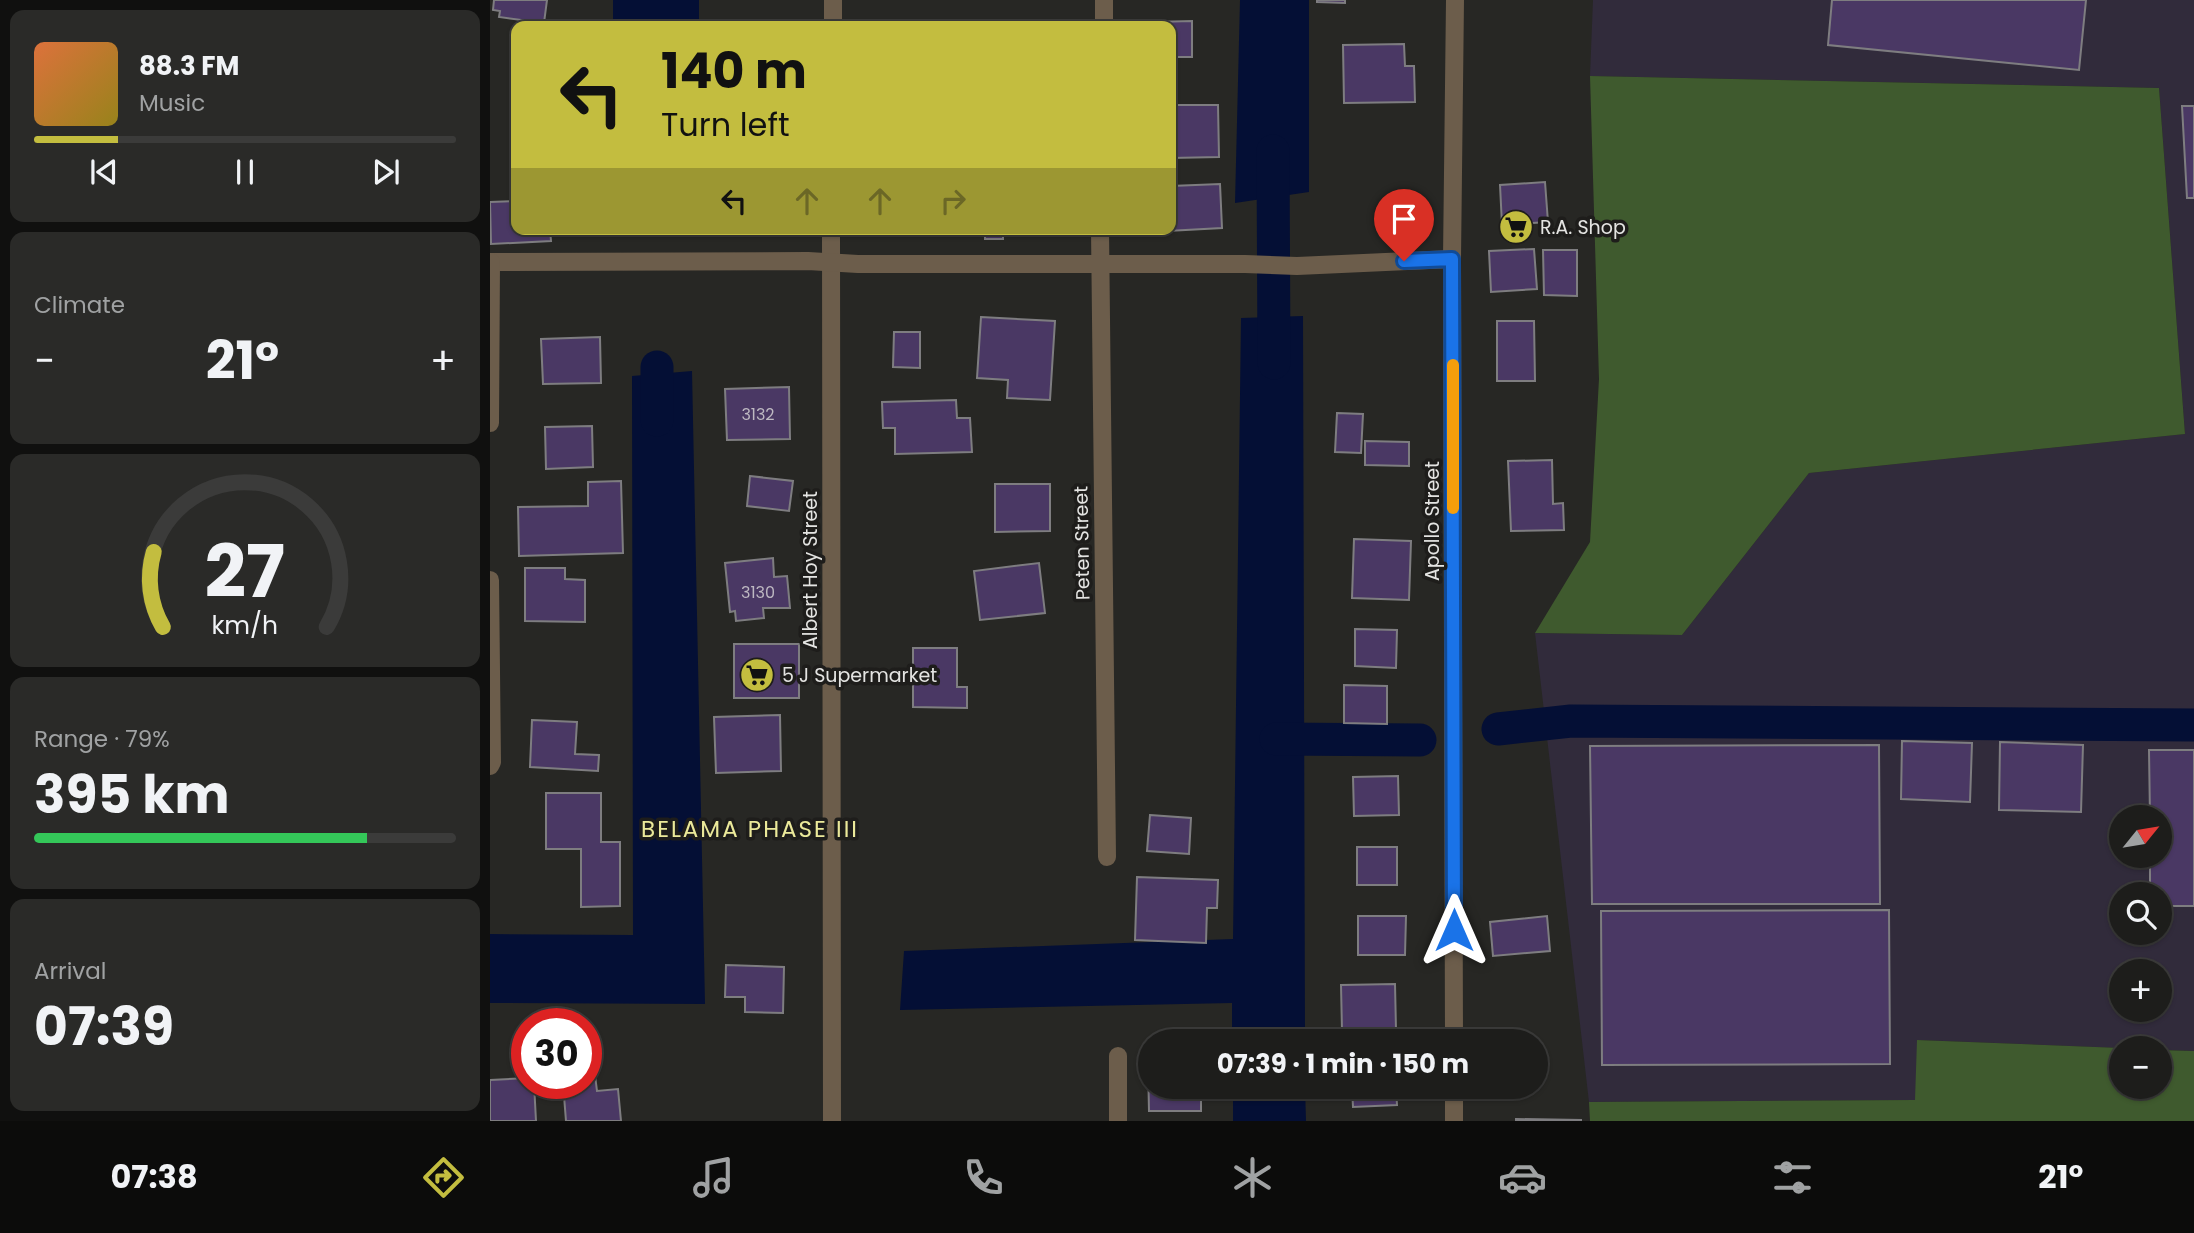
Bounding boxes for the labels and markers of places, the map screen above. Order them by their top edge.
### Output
pin [1374,189,1434,261]
supermarket icon: R.A. Shop [1497,208,1535,246]
place label: R.A. Shop [1540,214,1626,241]
supermarket icon: 5 J Supermarket [738,656,776,694]
place label: 5 J Supermarket [782,662,937,689]

